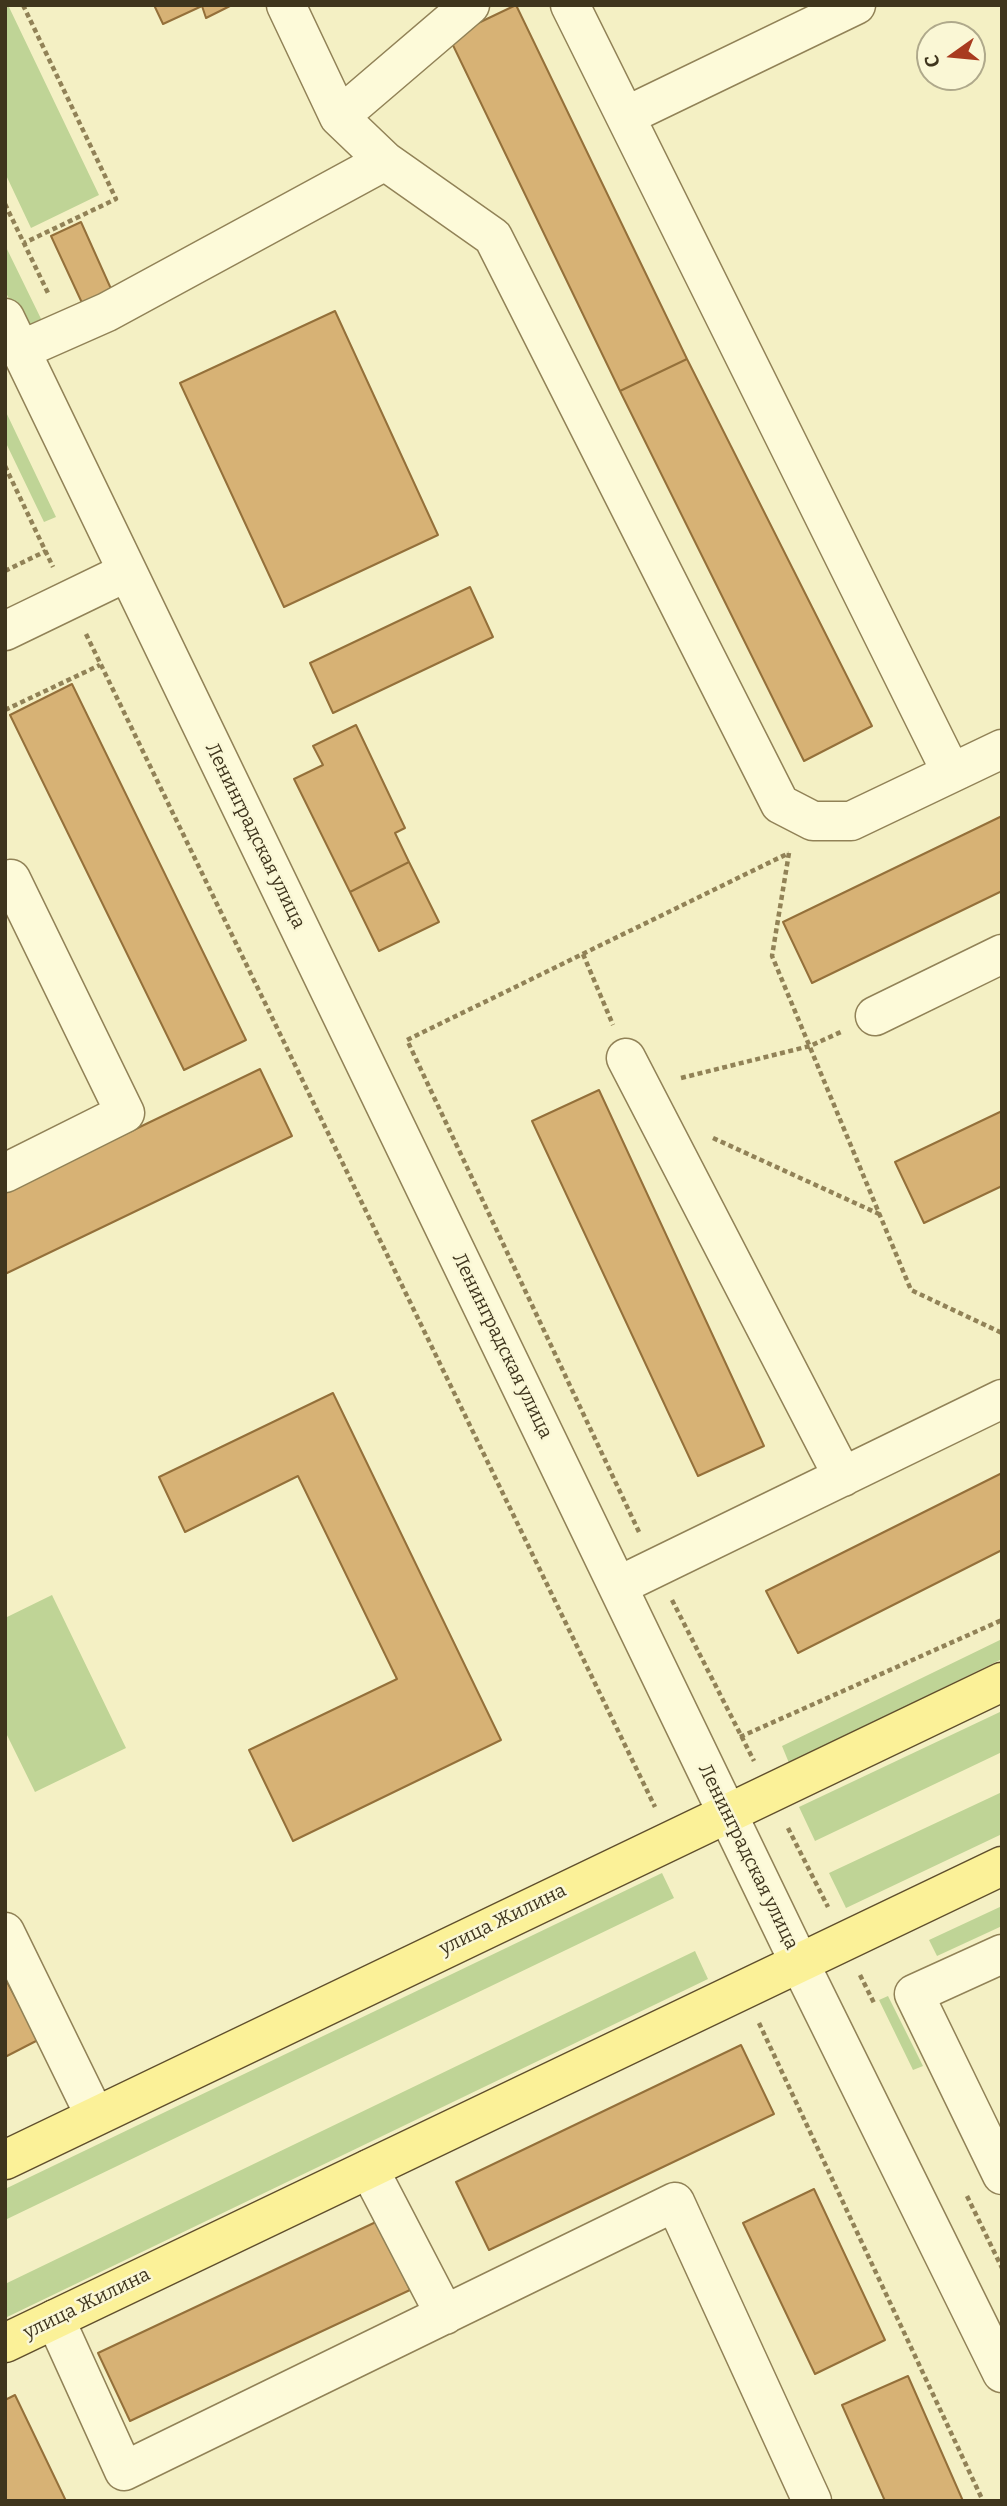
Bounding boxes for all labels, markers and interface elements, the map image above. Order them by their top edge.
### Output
north arrow [916,21,986,91]
text: С [920,52,945,70]
street label: Ленинградская улица [200,739,310,933]
street label: Ленинградская улица [447,1249,557,1443]
street label: Ленинградская улица [693,1760,803,1954]
street label: улица Жилина [436,1879,570,1961]
street label: улица Жилина [20,2263,154,2345]

